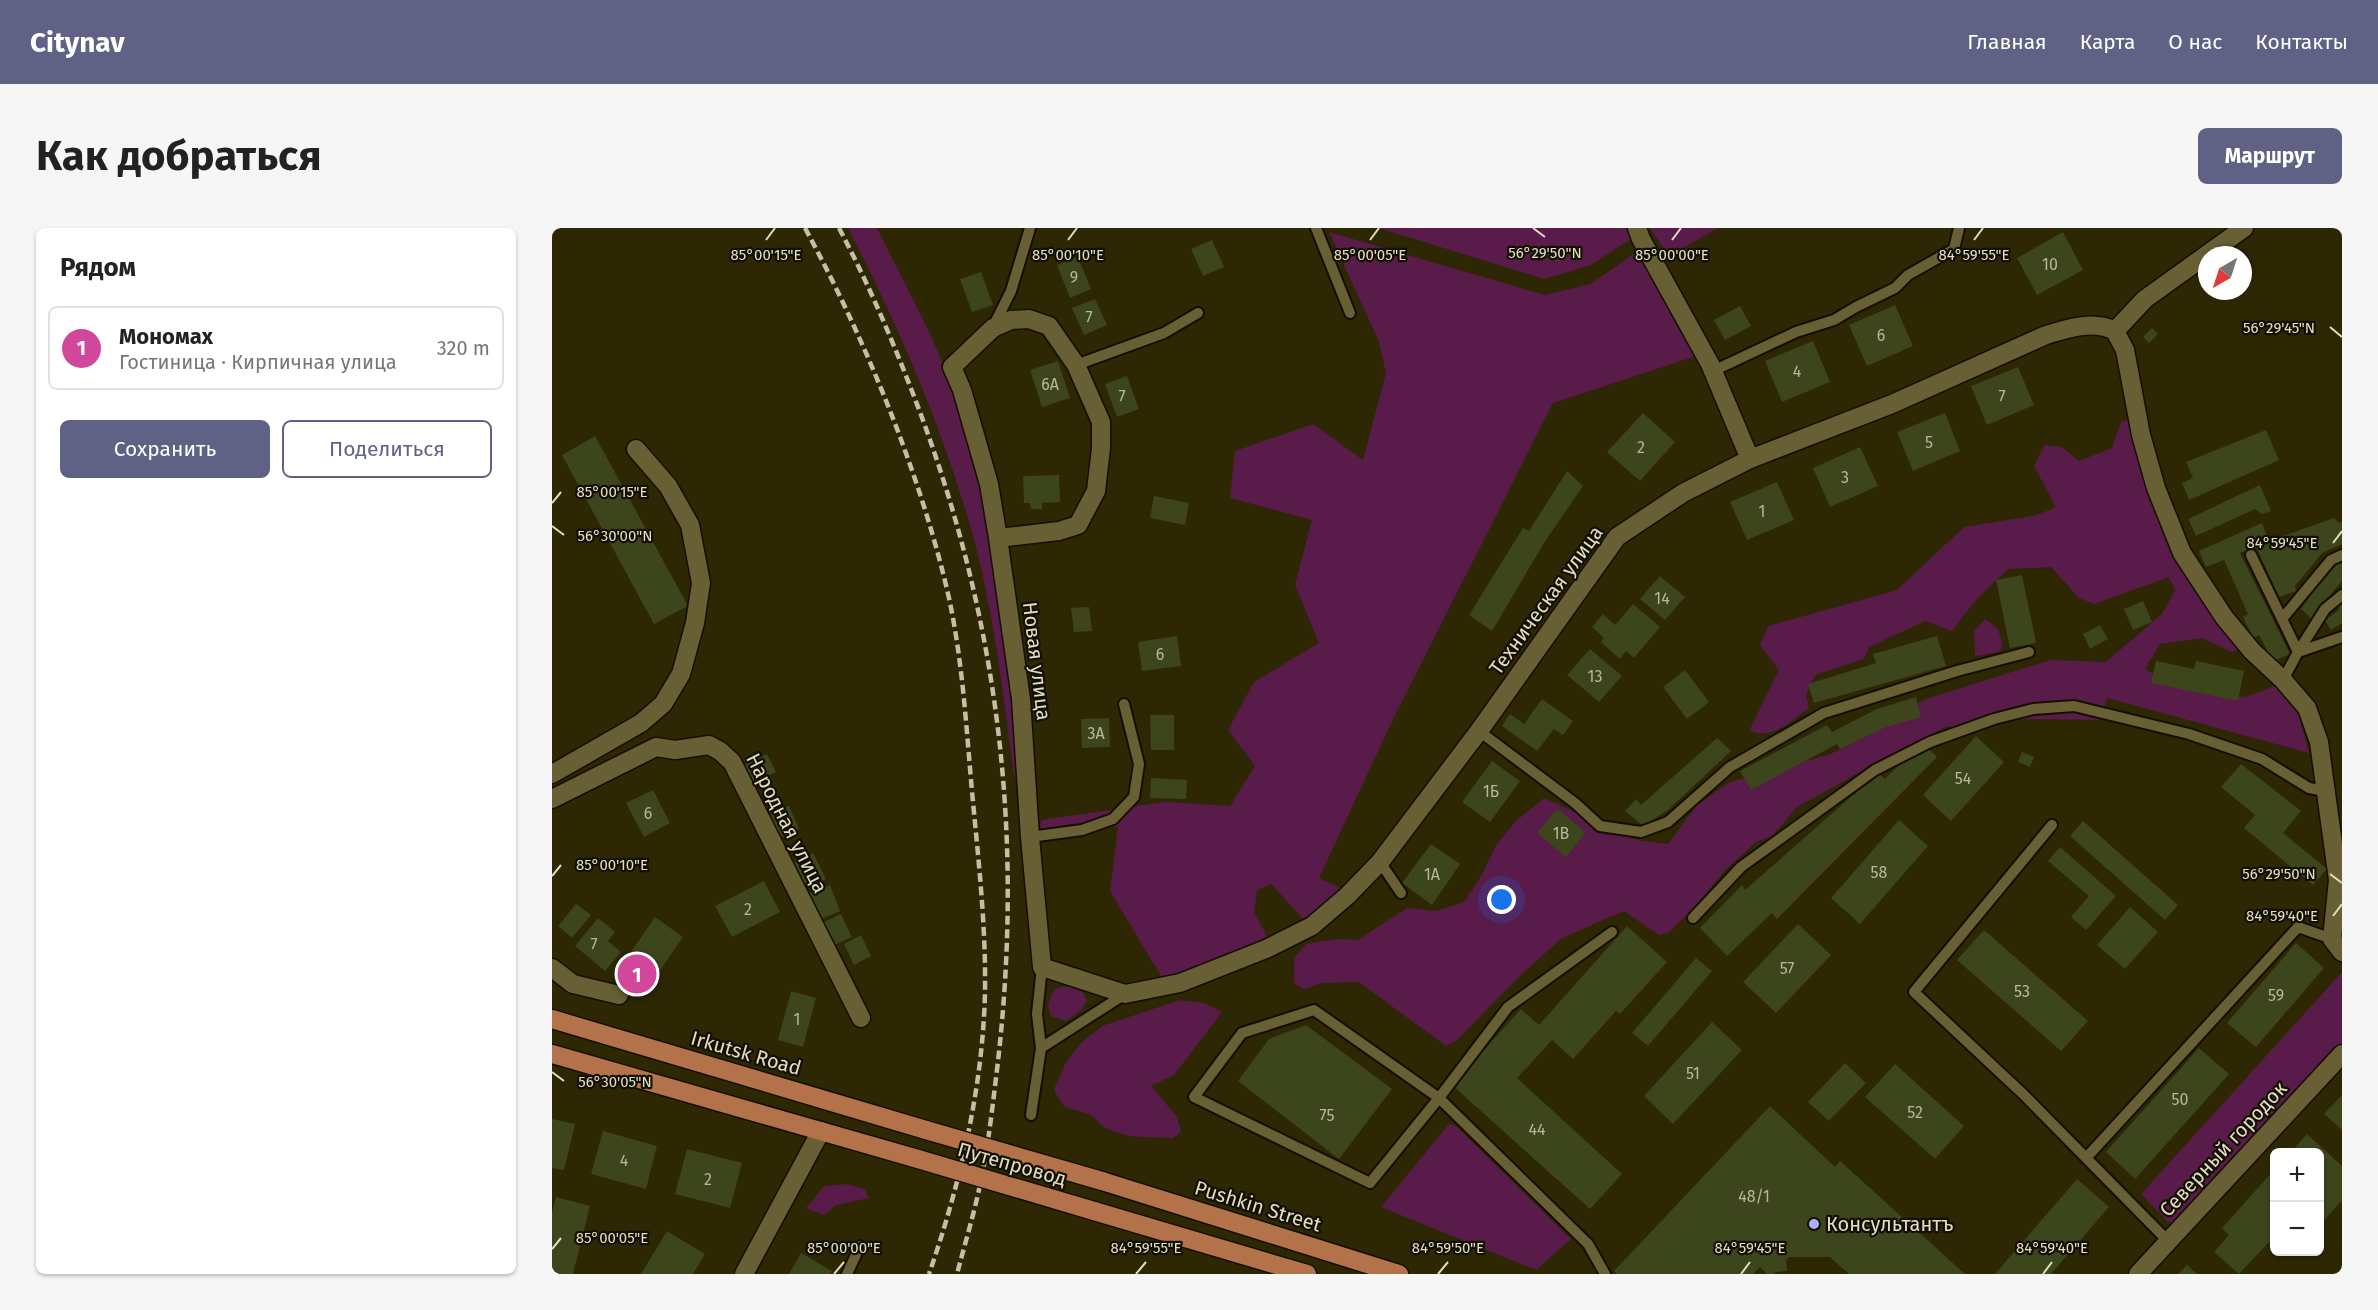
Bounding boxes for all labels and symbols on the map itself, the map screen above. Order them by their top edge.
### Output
text: 56°29'50"N [1508,244,1582,262]
text: 85°00'15"E [731,246,801,264]
text: 85°00'10"E [1032,246,1104,264]
text: 85°00'05"E [1334,246,1406,264]
text: 85°00'00"E [1635,246,1709,264]
text: 84°59'55"E [1938,246,2010,264]
north arrow [2198,246,2252,300]
house number: 10 [2042,255,2058,274]
house number: 9 [1070,268,1078,287]
house number: 7 [1085,308,1093,327]
text: 56°29'45"N [2243,319,2315,337]
house number: 6 [1877,326,1885,345]
house number: 4 [1793,362,1802,381]
house number: 6А [1041,375,1060,394]
house number: 7 [1118,387,1126,406]
house number: 7 [1998,387,2006,406]
house number: 5 [1925,433,1933,452]
house number: 2 [1637,438,1645,457]
house number: 3 [1841,468,1849,487]
text: 85°00'15"E [577,483,647,501]
house number: 1 [1759,502,1765,521]
street label: Техническая улица [1484,521,1608,679]
text: 56°30'00"N [578,527,652,545]
text: 84°59'45"E [2247,534,2317,552]
house number: 14 [1654,589,1670,608]
street label: Новая улица [1018,600,1056,722]
house number: 6 [1156,645,1164,664]
house number: 13 [1588,667,1602,686]
house number: 3А [1087,724,1105,743]
street label: Народная улица [741,749,833,897]
house number: 54 [1955,769,1972,788]
house number: 1Б [1483,782,1499,801]
house number: 6 [644,804,652,823]
house number: 1В [1553,824,1570,843]
text: 85°00'10"E [576,856,648,874]
house number: 58 [1871,863,1888,882]
house number: 1А [1424,865,1441,884]
text: 56°29'50"N [2242,865,2316,883]
your location [1487,885,1516,914]
house number: 2 [744,900,752,919]
text: 84°59'40"E [2246,907,2318,925]
house number: 7 [590,935,598,954]
pin: 1 [618,952,656,996]
house number: 57 [1780,959,1794,978]
house number: 53 [2014,982,2030,1001]
house number: 59 [2268,986,2284,1005]
house number: 1 [794,1010,800,1029]
street label: Irkutsk Road [688,1026,804,1080]
house number: 51 [1686,1064,1700,1083]
text: 56°30'05"N [578,1073,652,1091]
street label: Северный городок [2154,1076,2292,1221]
house number: 50 [2172,1090,2189,1109]
house number: 52 [1907,1103,1923,1122]
house number: 75 [1320,1106,1334,1125]
house number: 44 [1528,1120,1546,1139]
street label: Путепровод [955,1137,1069,1191]
house number: 4 [620,1151,629,1170]
house number: 2 [704,1170,712,1189]
street label: Pushkin Street [1192,1175,1325,1237]
house number: 48/1 [1738,1187,1770,1206]
place label: Консультантъ [1826,1212,1954,1236]
marker: Консультантъ [1807,1217,1821,1231]
text: 85°00'05"E [576,1229,648,1247]
text: 85°00'00"E [807,1239,881,1257]
text: 84°59'55"E [1110,1239,1182,1257]
text: 84°59'50"E [1412,1239,1484,1257]
text: 84°59'45"E [1715,1239,1785,1257]
text: 84°59'40"E [2016,1239,2088,1257]

